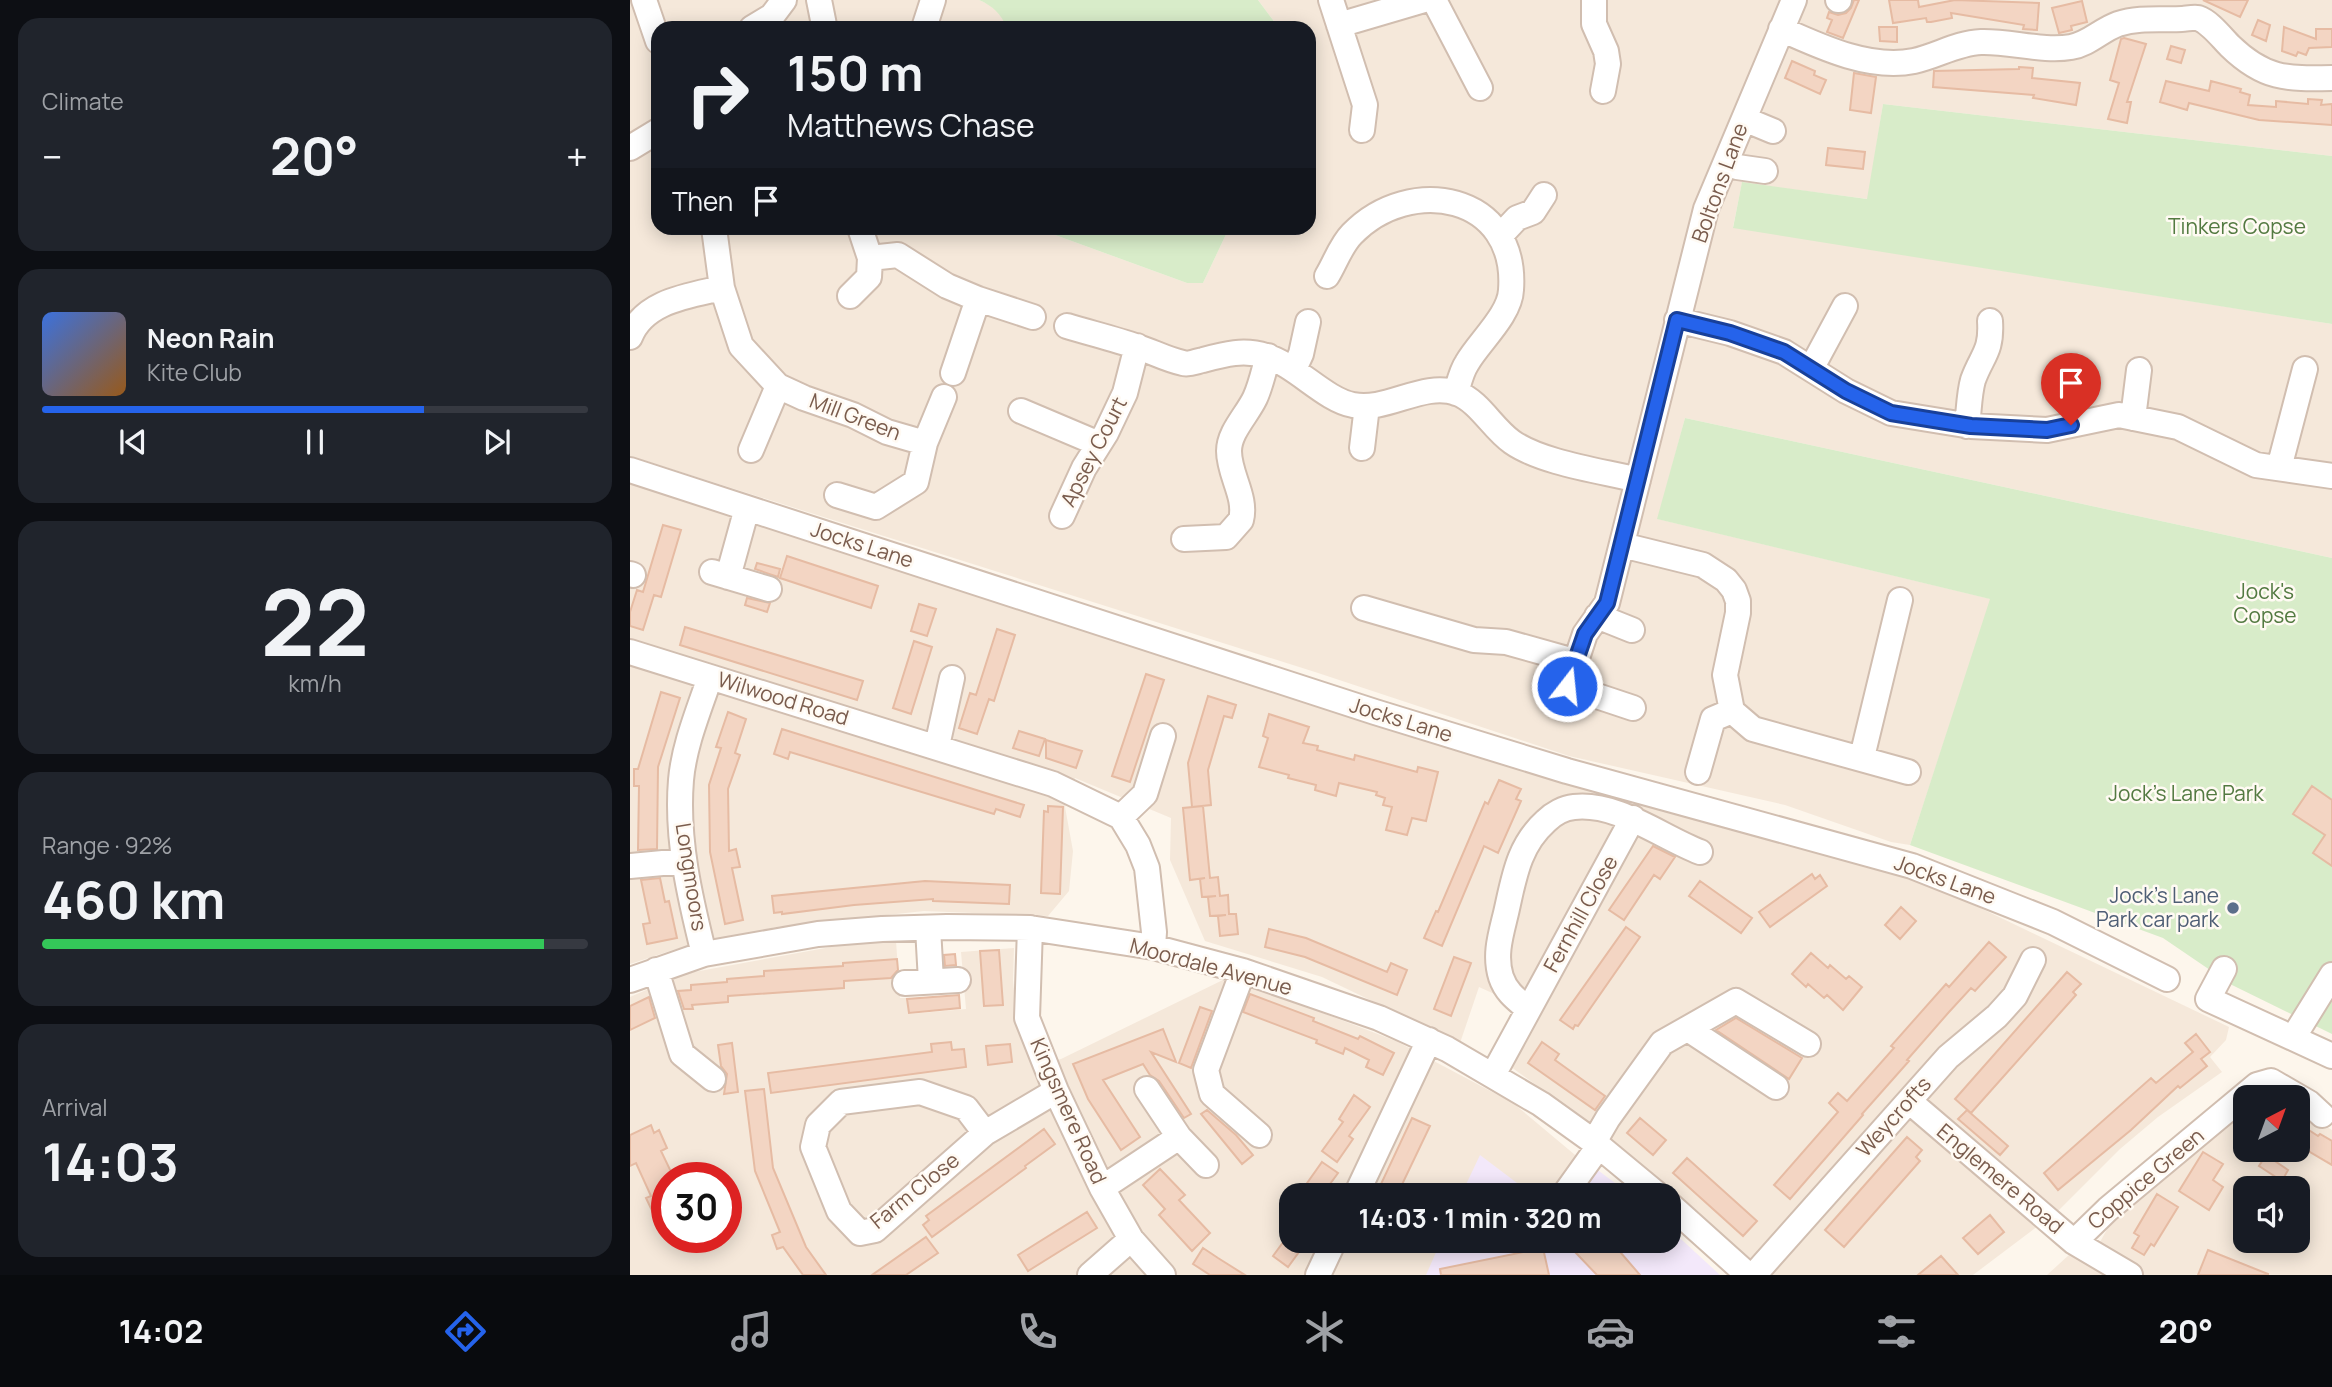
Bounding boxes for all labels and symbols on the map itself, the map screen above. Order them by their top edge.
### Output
street label: Boltons Lane [1684,119,1754,246]
park label: Tinkers Copse [2168,212,2306,240]
pin [2041,353,2101,425]
street label: Mill Green [806,386,905,446]
street label: Apsey Court [1053,392,1133,511]
street label: Jocks Lane [807,514,917,574]
park label: Jock's Copse [2233,577,2297,629]
position arrow [1530,649,1604,723]
street label: Wilwood Road [714,665,852,731]
street label: Jocks Lane [1346,690,1456,748]
park label: Jock's Lane Park [2108,779,2264,807]
street label: Longmoors [670,821,714,933]
street label: Jocks Lane [1891,848,2000,910]
street label: Fernhill Close [1536,850,1624,977]
place label: Jock's Lane Park car park [2096,881,2220,933]
marker: Jock's Lane Park car park [2225,900,2241,916]
street label: Moordale Avenue [1127,931,1296,1001]
street label: Kingsmere Road [1024,1033,1114,1188]
street label: Weycrofts [1850,1070,1937,1163]
north arrow [2233,1085,2310,1162]
street label: Englemere Road [1931,1117,2070,1240]
street label: Coppice Green [2081,1121,2209,1235]
street label: Farm Close [864,1146,965,1235]
speed limit sign: 30 [651,1162,742,1253]

